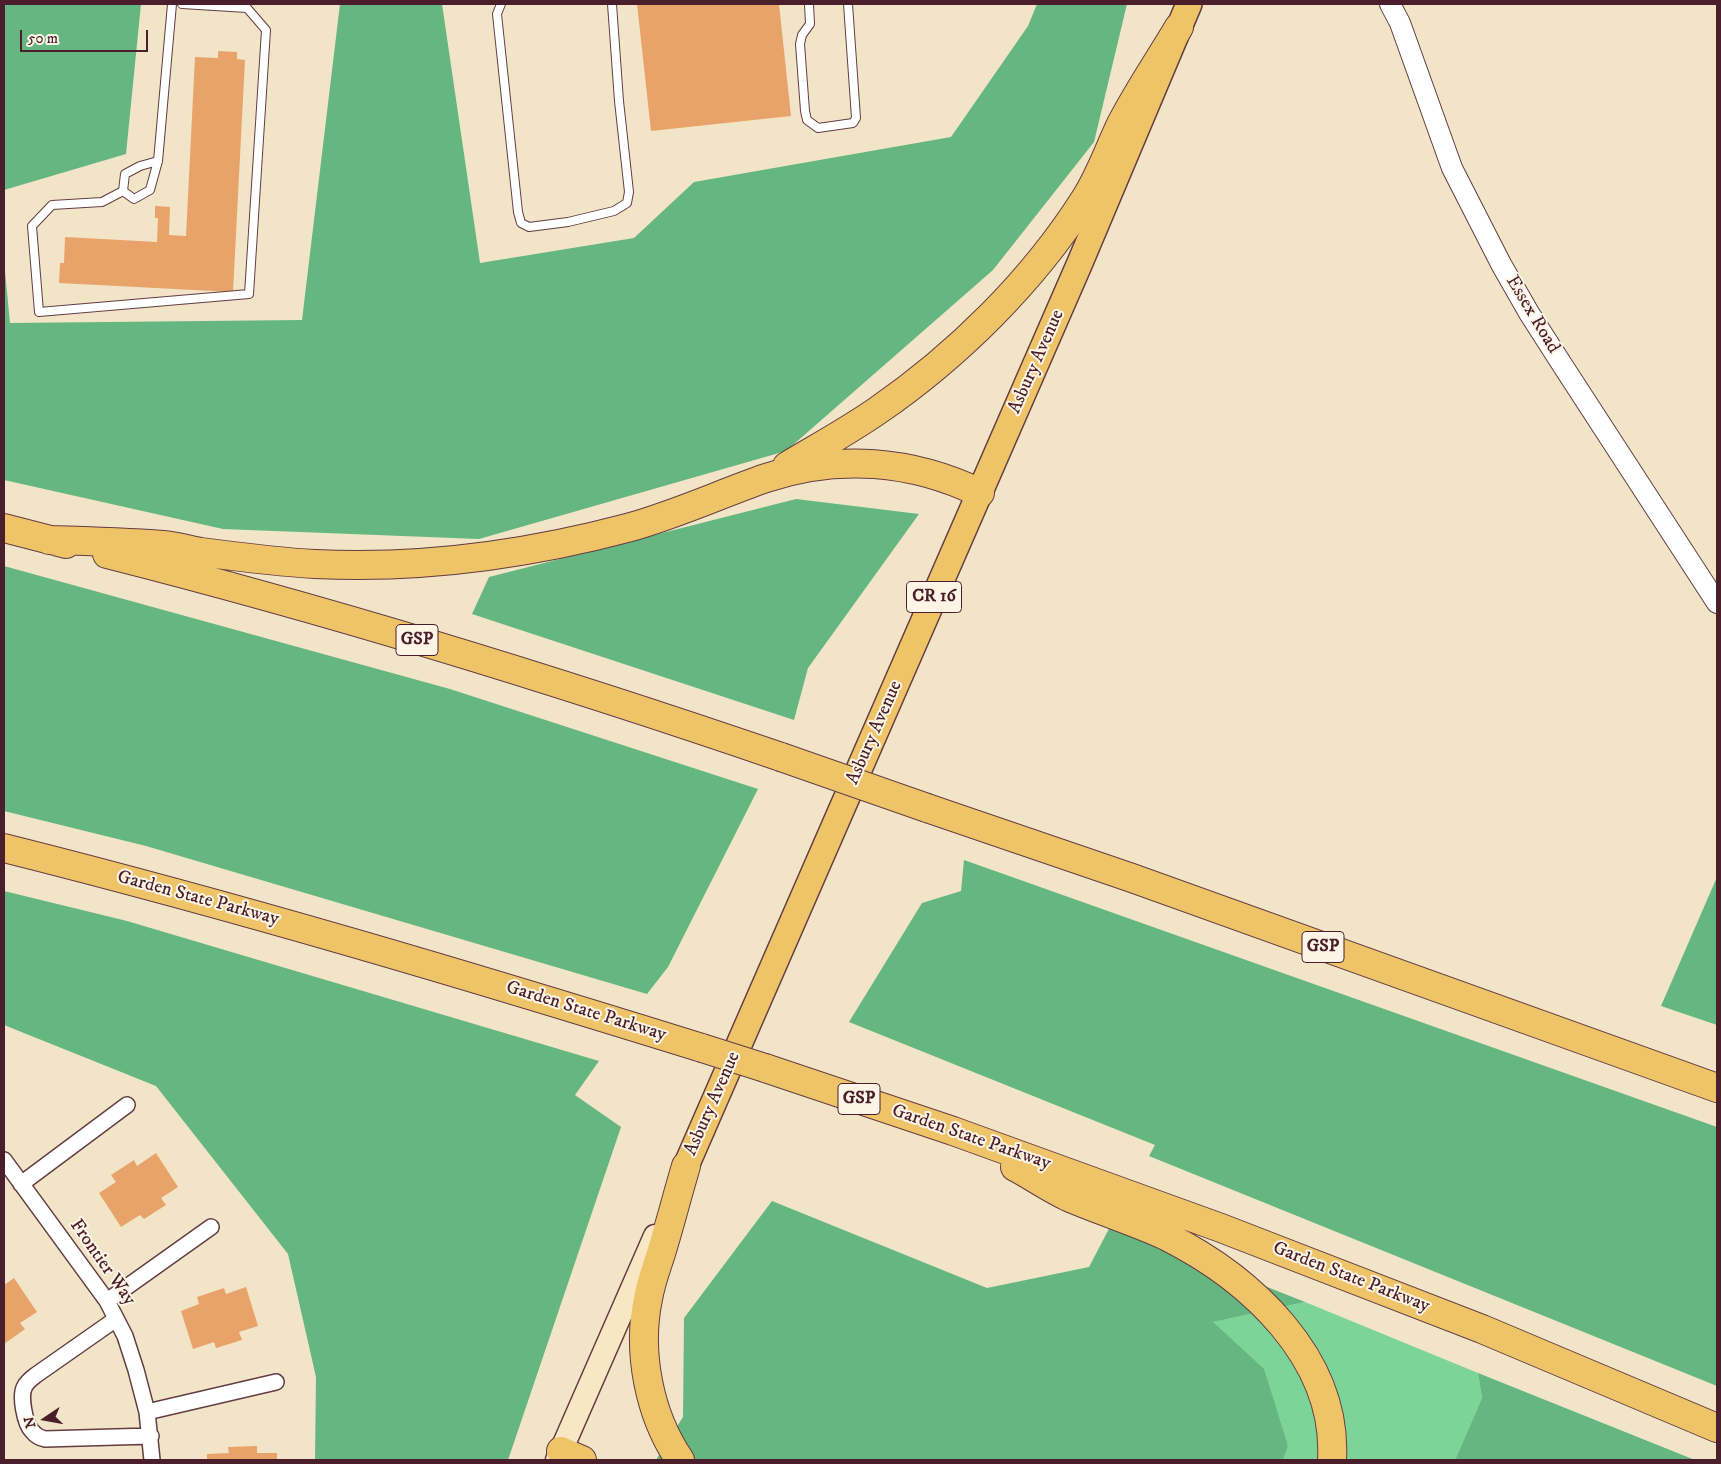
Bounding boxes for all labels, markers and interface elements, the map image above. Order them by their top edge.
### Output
scale bar [22,20,150,52]
text: 50 m [28,29,58,48]
street label: Essex Road [1500,272,1564,358]
street label: Asbury Avenue [1004,306,1070,418]
road number: CR 16 [906,582,962,612]
road number: GSP [396,624,438,656]
street label: Asbury Avenue [842,677,908,789]
street label: Garden State Parkway [115,866,281,932]
road number: GSP [1302,932,1344,962]
street label: Garden State Parkway [503,977,669,1047]
street label: Asbury Avenue [680,1048,746,1160]
road number: GSP [838,1084,880,1114]
street label: Garden State Parkway [889,1100,1053,1176]
street label: Frontier Way [64,1215,140,1311]
street label: Garden State Parkway [1269,1238,1433,1318]
north arrow [20,1394,70,1444]
text: N [20,1415,40,1430]

